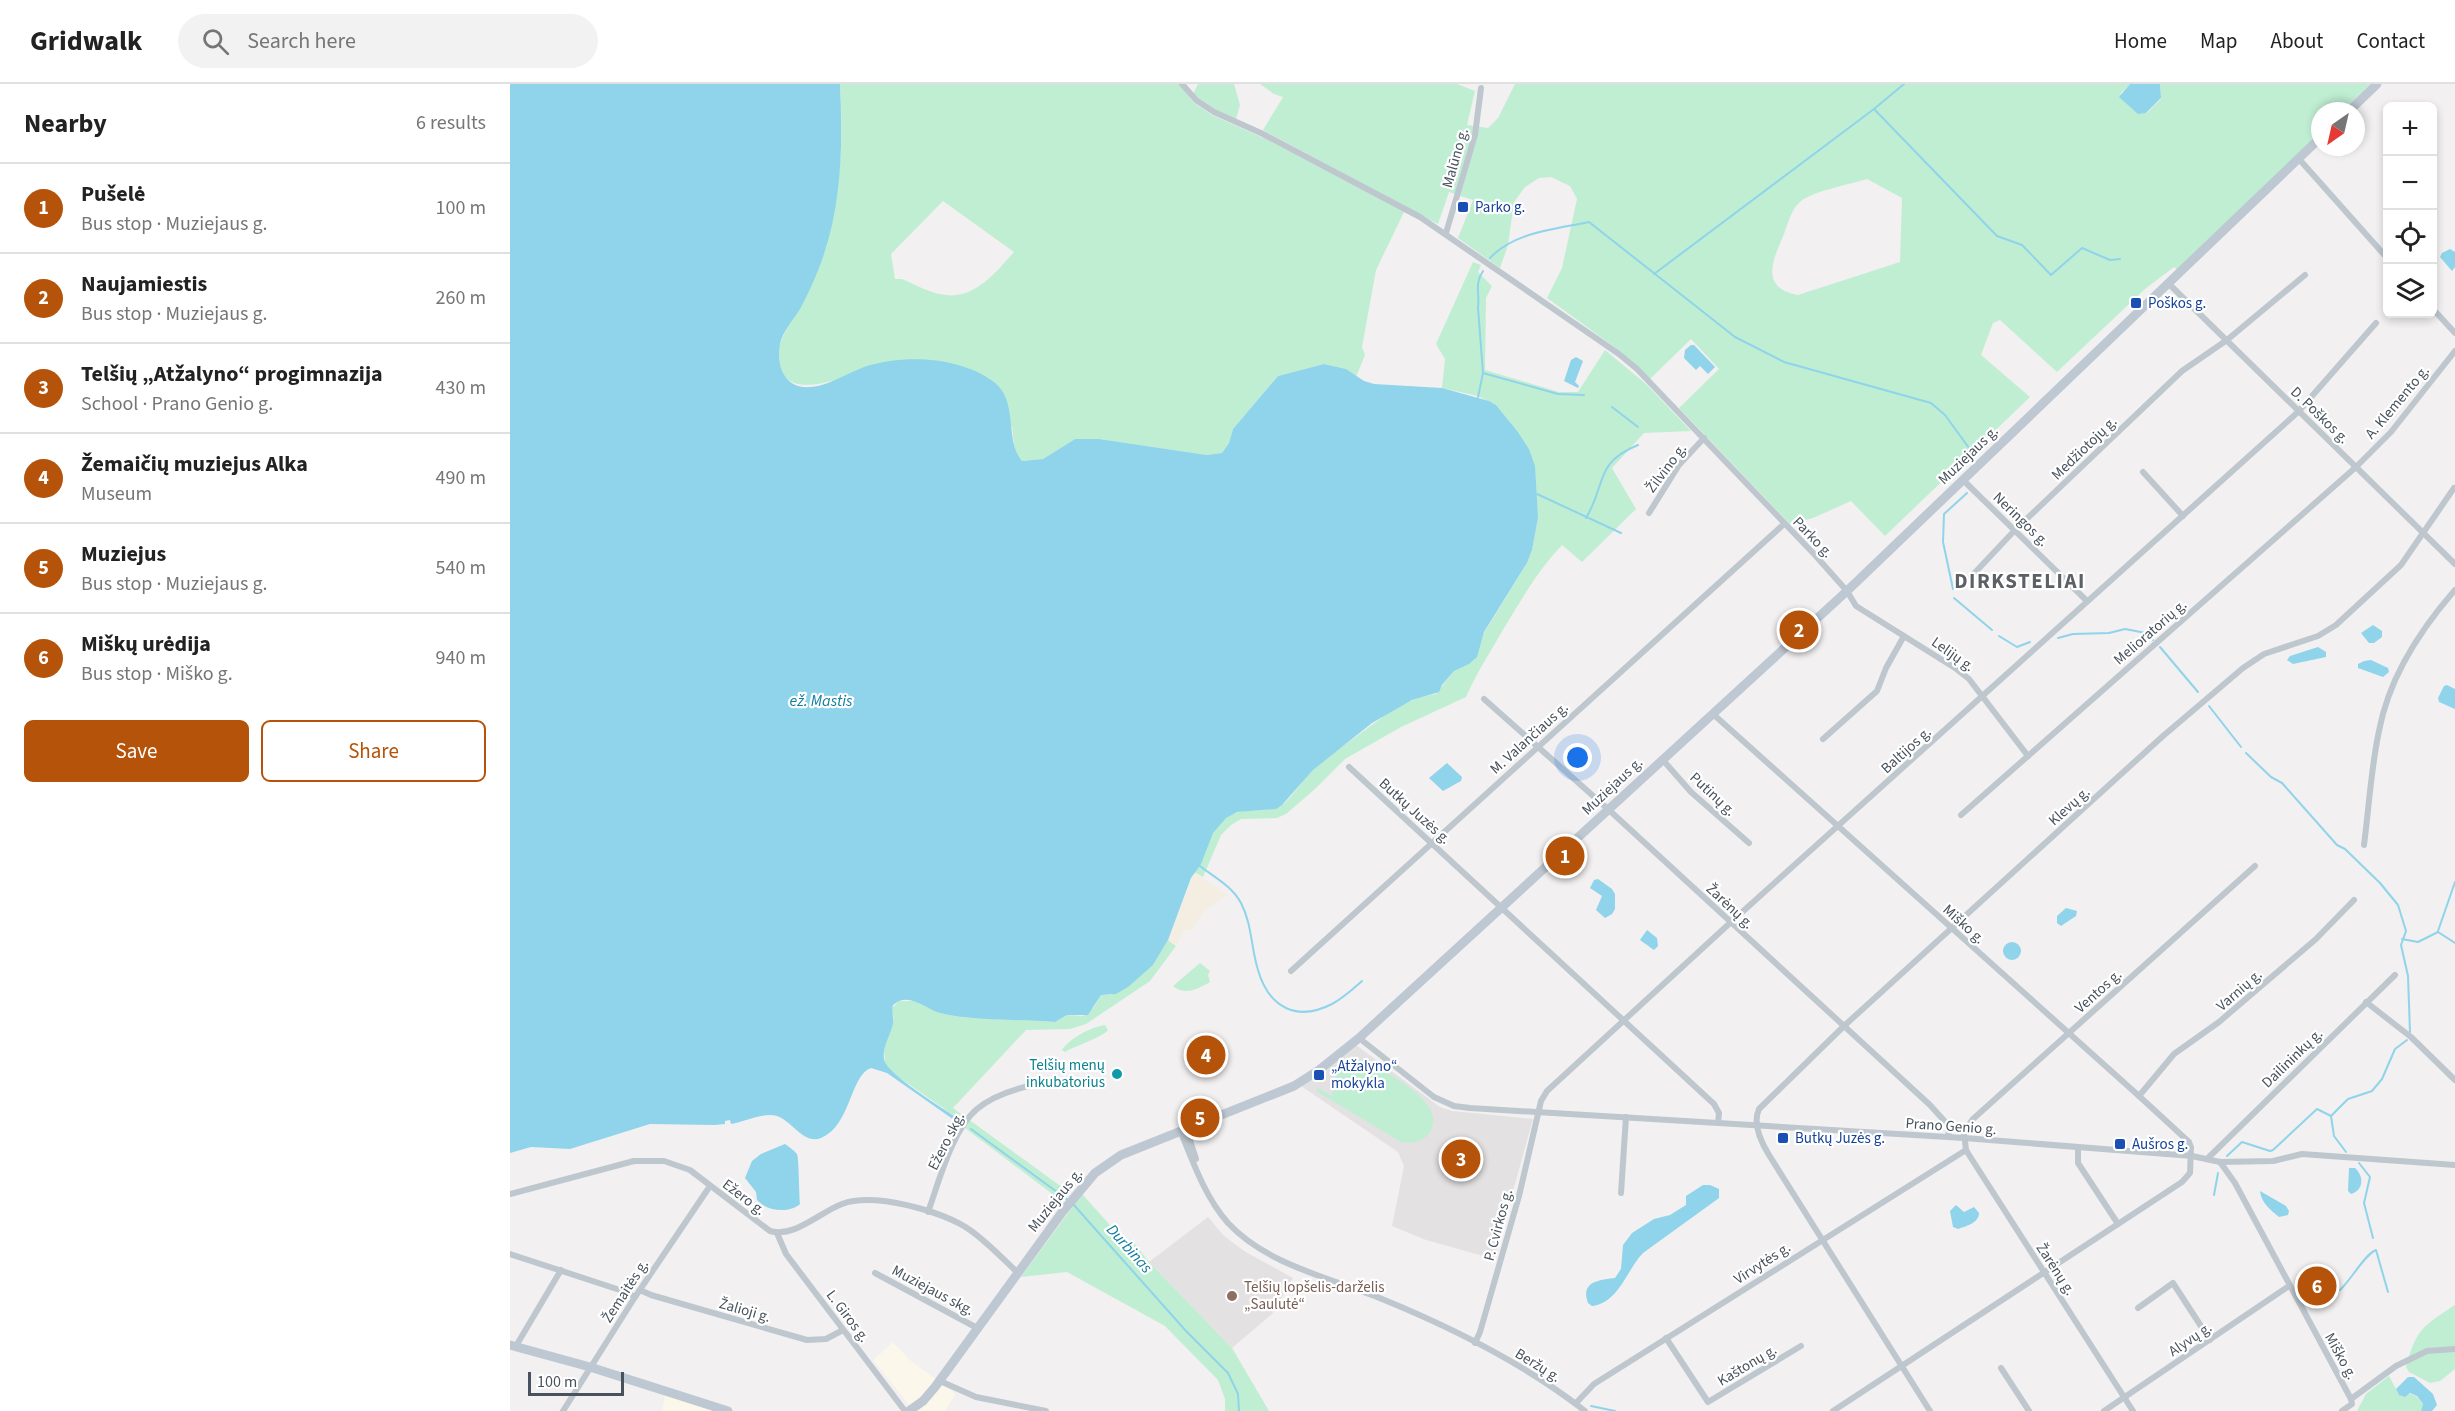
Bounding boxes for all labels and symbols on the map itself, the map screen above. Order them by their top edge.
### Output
north arrow [2311,102,2365,156]
street label: Malūno g. [1437,126,1474,190]
place label: Parko g. [1475,197,1525,218]
marker: Parko g. [1456,200,1470,214]
place label: Poškos g. [2148,293,2206,314]
marker: Poškos g. [2129,296,2143,310]
street label: A. Klemento g. [2360,361,2434,444]
street label: D. Poškos g. [2286,382,2354,449]
street label: Medžiotojų g. [2047,412,2122,485]
street label: Muziejaus g. [1934,421,2003,490]
street label: Žilvino g. [1641,439,1692,497]
street label: Neringos g. [1988,487,2053,551]
street label: Parko g. [1788,512,1838,563]
district label: DIRKSTELIAI [1954,566,2086,596]
street label: Melioratorių g. [2109,595,2191,670]
pin: 2 [1780,608,1818,652]
street label: Lelijų g. [1927,632,1978,677]
water label: ež. Mastis [789,690,853,712]
street label: M. Valančiaus g. [1486,697,1573,779]
street label: Baltijos g. [1877,722,1936,779]
your location [1563,743,1592,772]
street label: Muziejaus g. [1577,753,1648,820]
street label: Putinų g. [1685,768,1740,821]
street label: Butkų Juzės g. [1374,773,1455,849]
street label: Klevų g. [2044,782,2095,831]
pin: 1 [1546,834,1584,878]
street label: Žarėnų g. [1701,879,1758,934]
street label: Miško g. [1938,900,1989,949]
street label: Ventos g. [2070,965,2126,1018]
street label: Varnių g. [2212,965,2267,1016]
street label: Dailininkų g. [2257,1024,2328,1093]
pin: 4 [1186,1032,1226,1078]
place label: Telšių menų inkubatorius [1026,1055,1105,1093]
place label: „Atžalyno“ mokykla [1331,1056,1397,1094]
marker: Telšių menų inkubatorius [1110,1067,1124,1081]
marker: „Atžalyno“ mokykla [1312,1068,1326,1082]
pin: 5 [1180,1096,1220,1140]
street label: Ežero skg. [923,1109,970,1174]
street label: Prano Genio g. [1905,1113,1997,1140]
place label: Butkų Juzės g. [1795,1128,1885,1149]
marker: Butkų Juzės g. [1776,1131,1790,1145]
place label: Aušros g. [2132,1134,2188,1155]
pin: 3 [1442,1136,1480,1182]
marker: Aušros g. [2113,1137,2127,1151]
street label: Muziejaus g. [1023,1164,1088,1237]
street label: Ežero g. [718,1174,770,1221]
street label: P. Cvirkos g. [1479,1187,1518,1263]
water label: Durbinas [1101,1219,1158,1278]
street label: Virvytės g. [1730,1237,1795,1290]
street label: Žarėnų g. [2031,1239,2080,1300]
street label: Žemaitės g. [597,1255,654,1327]
street label: Muziejaus skg. [888,1260,977,1321]
pin: 6 [2298,1264,2336,1308]
place label: Telšių lopšelis-darželis „Saulutė“ [1244,1277,1385,1315]
street label: L. Giros g. [821,1286,874,1347]
marker: Telšių lopšelis-darželis „Saulutė“ [1225,1289,1239,1303]
street label: Žalioji g. [717,1293,773,1328]
street label: Alyvų g. [2164,1317,2216,1362]
street label: Miško g. [2319,1329,2362,1383]
street label: Kaštonų g. [1714,1339,1781,1391]
street label: Beržų g. [1511,1343,1565,1388]
scale bar [528,1369,624,1396]

